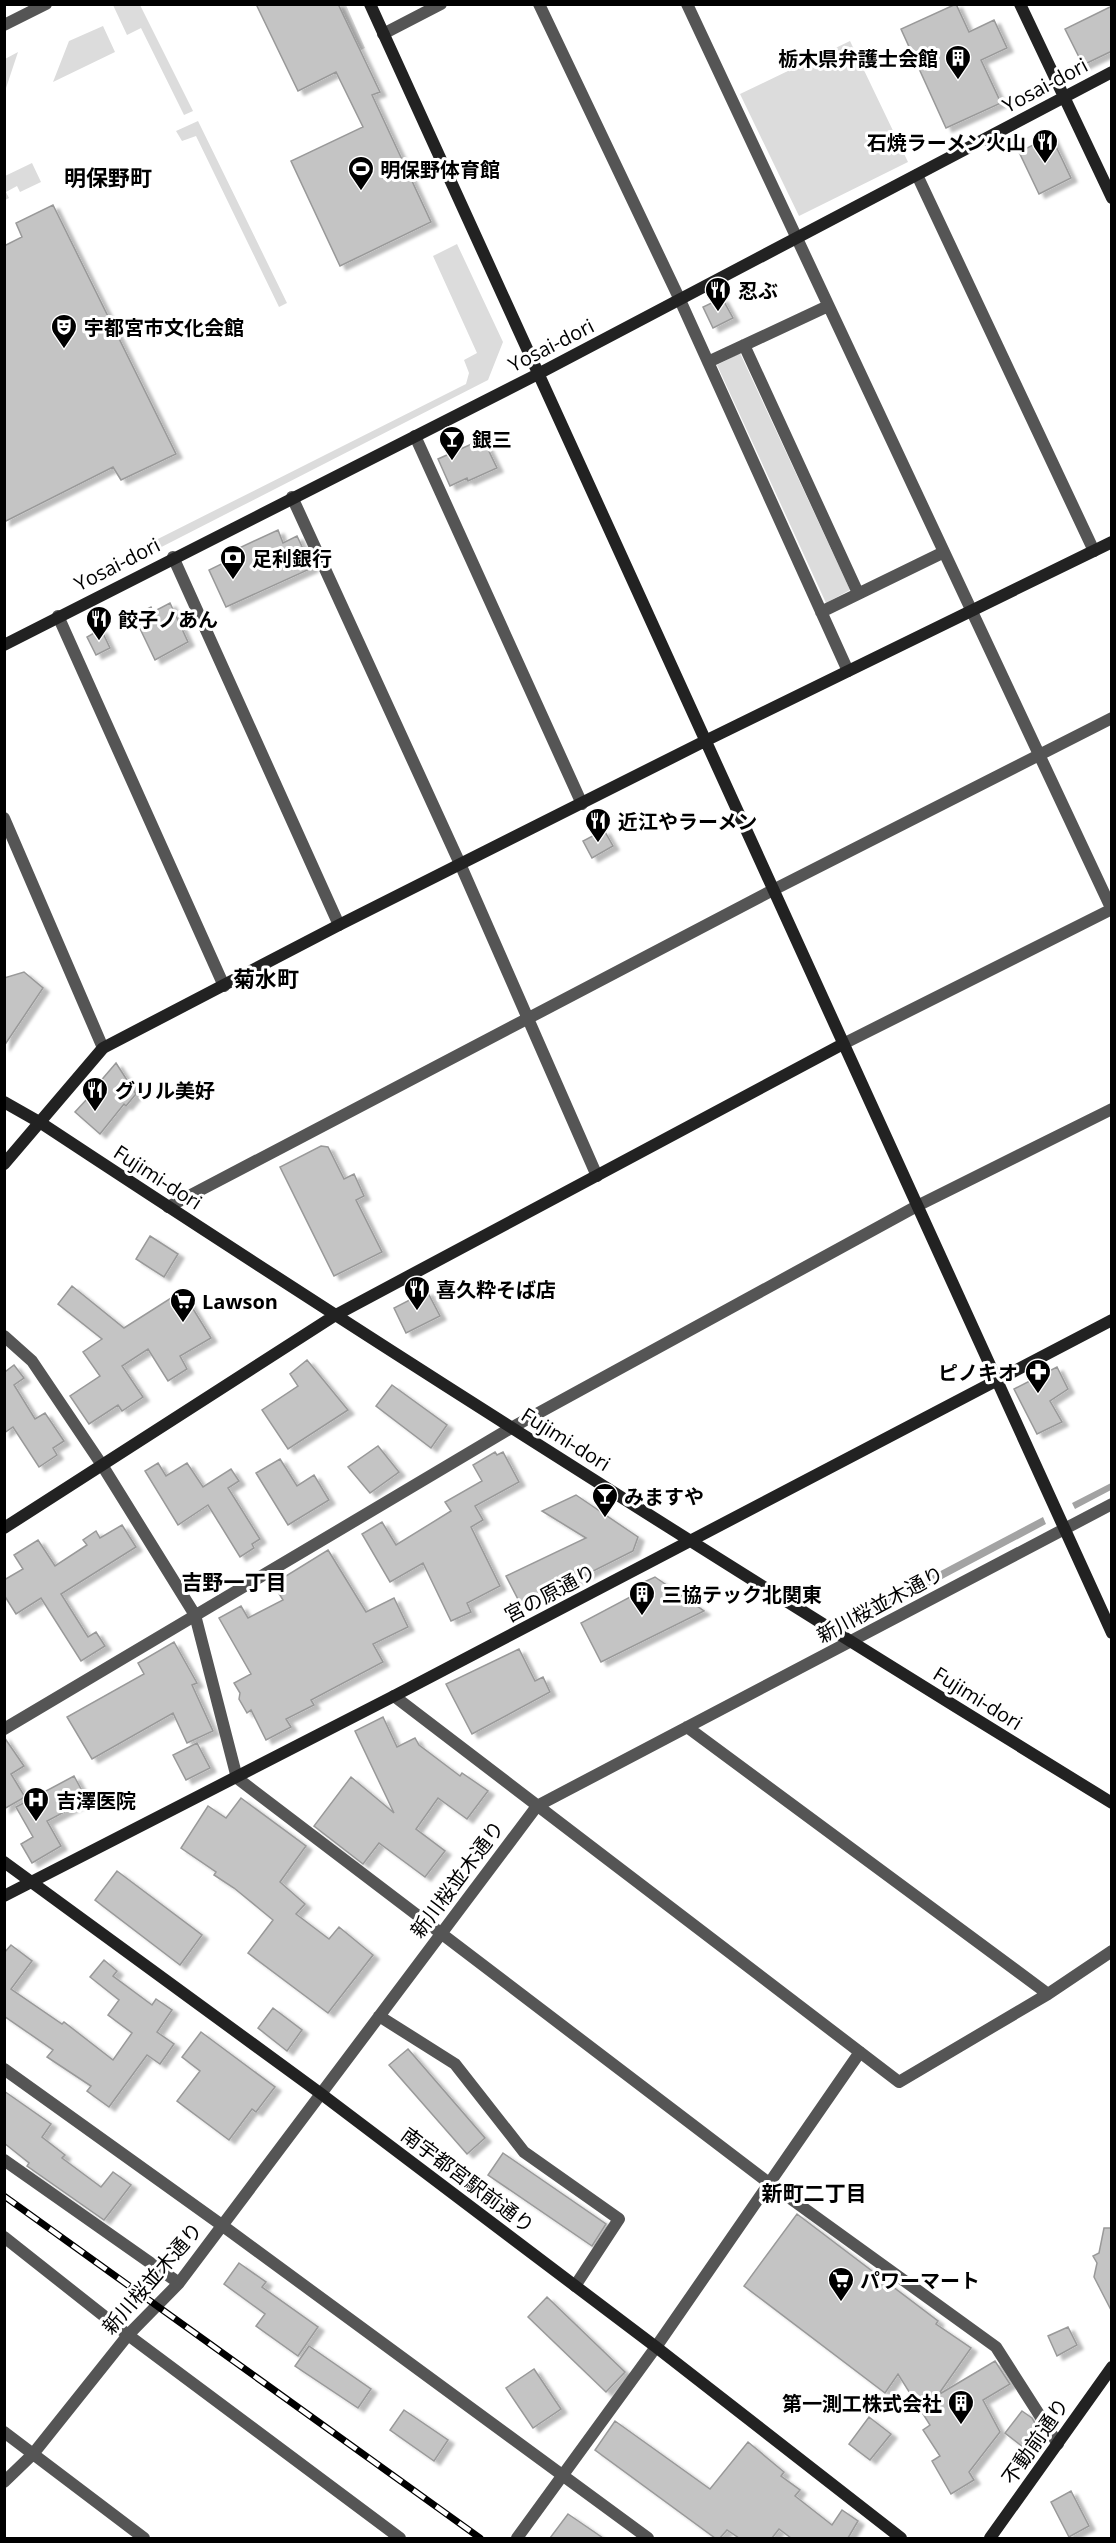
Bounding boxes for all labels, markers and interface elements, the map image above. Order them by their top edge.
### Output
building icon: 栃木県弁護士会館 [943,43,973,81]
place label: 栃木県弁護士会館 [778,45,938,72]
street label: Yosai-dori [998,51,1092,119]
restaurant icon: 石焼ラーメン火山 [1030,127,1060,165]
place label: 石焼ラーメン火山 [867,129,1026,156]
sports icon: 明保野体育館 [346,154,376,192]
place label: 明保野体育館 [380,156,500,183]
district label: 明保野町 [64,162,152,192]
restaurant icon: 忍ぶ [703,275,733,313]
place label: 忍ぶ [738,277,778,304]
theatre icon: 宇都宮市文化会館 [49,312,79,350]
street label: Yosai-dori [504,312,598,378]
place label: 宇都宮市文化会館 [84,314,244,341]
bar icon: 銀三 [437,424,467,462]
place label: 銀三 [472,426,512,453]
street label: Yosai-dori [70,531,164,597]
bank icon: 足利銀行 [218,543,248,581]
place label: 足利銀行 [252,545,332,572]
restaurant icon: 餃子ノあん [84,604,114,642]
place label: 餃子ノあん [118,606,218,633]
restaurant icon: 近江やラーメン [583,806,613,844]
place label: 近江やラーメン [618,808,757,835]
district label: 菊水町 [233,963,299,993]
restaurant icon: グリル美好 [80,1075,110,1113]
place label: グリル美好 [115,1077,215,1104]
street label: Fujimi-dori [109,1138,207,1216]
restaurant icon: 喜久粋そば店 [402,1274,432,1312]
place label: 喜久粋そば店 [436,1276,556,1303]
supermarket icon: Lawson [168,1286,198,1324]
place label: Lawson [202,1288,278,1315]
pharmacy icon: ピノキオ [1023,1357,1053,1395]
place label: ピノキオ [938,1359,1018,1386]
street label: Fujimi-dori [516,1401,616,1477]
bar icon: みますや [590,1481,620,1519]
place label: みますや [624,1483,704,1510]
street label: 宮の原通り [500,1558,600,1628]
street label: 新川桜並木通り [812,1559,948,1649]
district label: 吉野一丁目 [182,1568,287,1596]
building icon: 三協テック北関東 [627,1579,657,1617]
place label: 三協テック北関東 [662,1581,822,1608]
street label: Fujimi-dori [928,1660,1028,1736]
hospital icon: 吉澤医院 [21,1785,51,1823]
place label: 吉澤医院 [56,1787,136,1814]
street label: 新川桜並木通り [404,1815,510,1943]
street label: 南宇都宮駅前通り [396,2121,540,2239]
district label: 新町二丁目 [762,2179,867,2207]
street label: 新川桜並木通り [96,2216,208,2340]
supermarket icon: パワーマート [826,2265,856,2303]
place label: パワーマート [860,2267,980,2294]
building icon: 第一測工株式会社 [946,2388,976,2426]
place label: 第一測工株式会社 [782,2390,942,2417]
street label: 不動前通り [995,2392,1075,2490]

